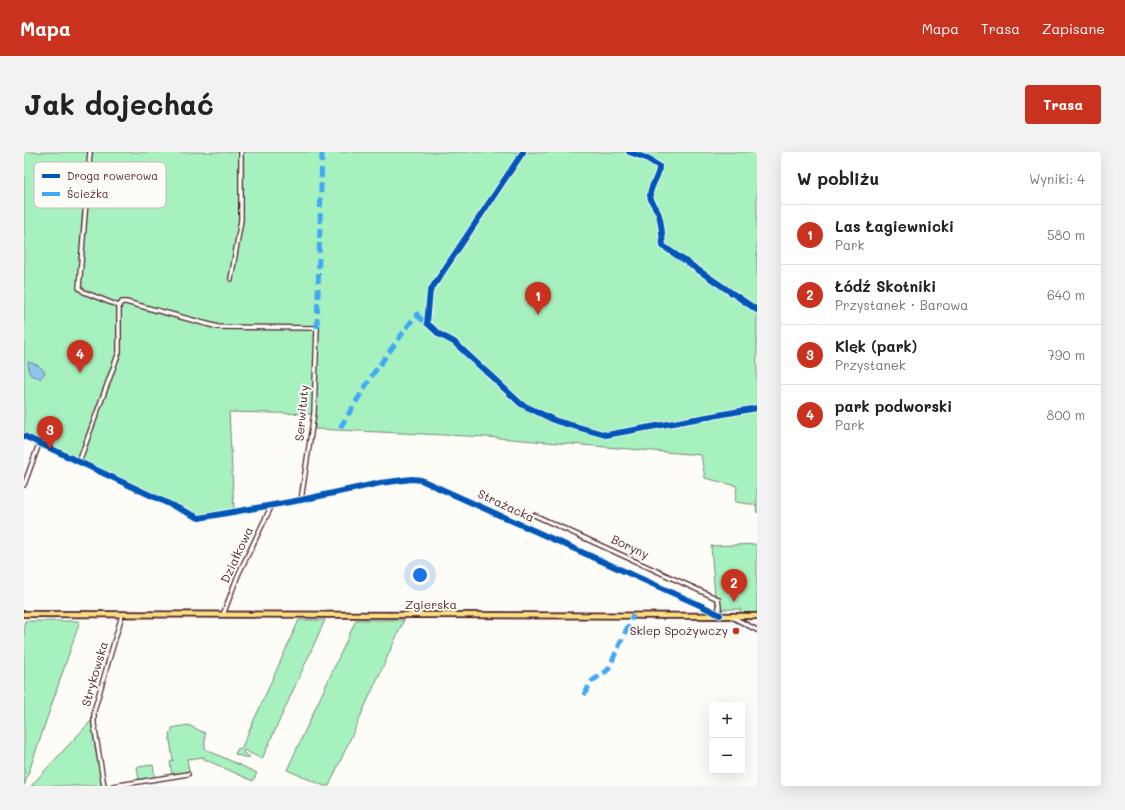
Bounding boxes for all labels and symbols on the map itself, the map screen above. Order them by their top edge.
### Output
legend [34,162,166,208]
text: Droga rowerowa [67,168,158,183]
text: Ścieżka [67,186,109,201]
pin: 1 [525,282,551,315]
pin: 4 [67,340,93,373]
street label: Serwituty [291,384,311,442]
pin: 3 [37,416,63,449]
street label: Strażacka [476,485,537,525]
street label: Działkowa [216,524,256,585]
street label: Boryny [609,530,652,562]
your location [410,565,430,585]
pin: 2 [721,569,747,602]
street label: Zgierska [405,596,457,612]
place label: Sklep Spożywczy [630,622,728,638]
marker: Sklep Spożywczy [731,626,741,636]
street label: Strykowska [77,639,111,708]

